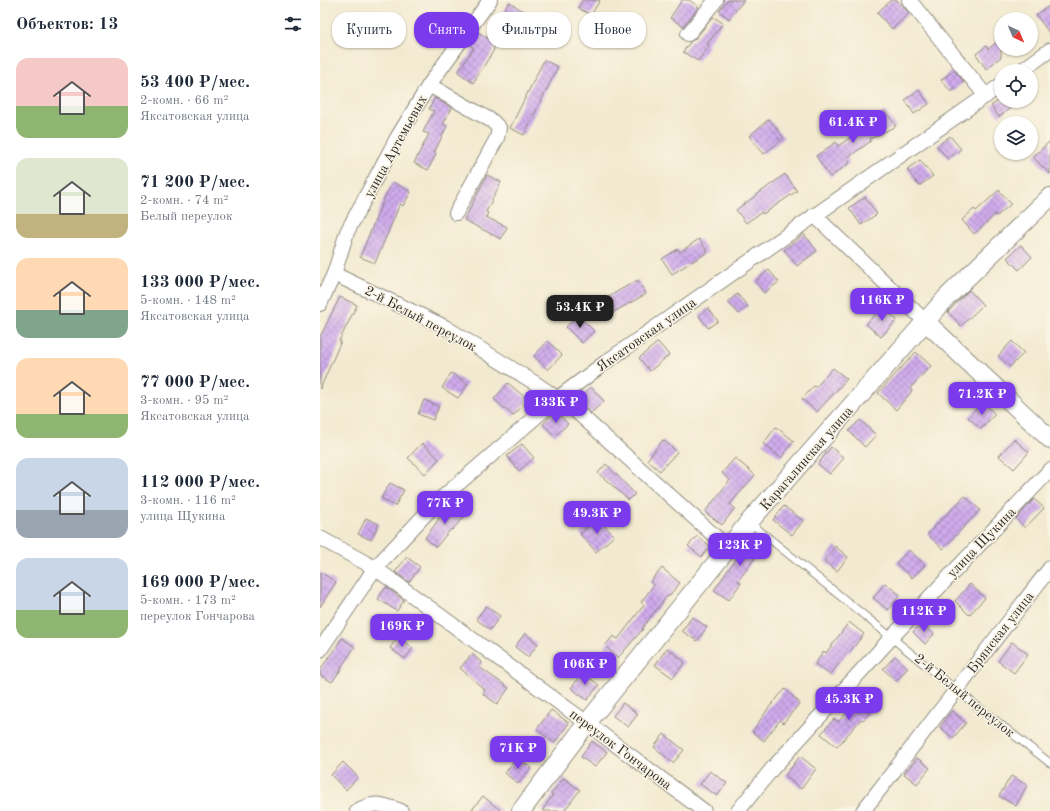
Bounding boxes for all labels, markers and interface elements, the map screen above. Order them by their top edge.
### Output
chip: Купить [332,12,406,48]
chip: Снять [414,12,479,48]
chip: Фильтры [487,12,571,48]
chip: Новое [579,12,646,48]
north arrow [994,12,1038,56]
map controls [994,12,1038,160]
icon: filters [282,13,304,35]
text: Объектов: 13 [16,16,118,33]
button: locate [994,64,1038,108]
icon: home [48,74,96,122]
text: 53 400 ₽/мес. [140,74,250,91]
street label: улица Артемьевых [362,93,430,200]
text: 2-комн. · 66 m² [140,94,228,107]
text: Яксатовская улица [140,110,249,123]
pin: 61.4K ₽ [816,110,890,144]
text: 61.4K ₽ [828,116,878,129]
button: layers [994,116,1038,160]
icon: home [48,174,96,222]
text: 71 200 ₽/мес. [140,174,250,191]
text: 2-комн. · 74 m² [140,194,228,207]
text: Белый переулок [140,210,232,223]
icon: home [48,274,96,322]
text: 133 000 ₽/мес. [140,274,260,291]
street label: 2-й Белый переулок [362,284,479,354]
pin: 116K ₽ [849,288,915,322]
text: 5-комн. · 148 m² [140,294,236,307]
text: 116K ₽ [859,294,905,307]
pin: 53.4K ₽ [543,295,617,329]
street label: Яксатовская улица [594,295,699,374]
text: 53.4K ₽ [555,301,605,314]
text: Яксатовская улица [140,310,249,323]
icon: home [48,374,96,422]
text: 77 000 ₽/мес. [140,374,250,391]
pin: 71.2K ₽ [945,382,1019,416]
text: 71.2K ₽ [957,388,1007,401]
pin: 133K ₽ [523,390,589,424]
text: 3-комн. · 95 m² [140,394,228,407]
text: 133K ₽ [533,396,579,409]
street label: Карагалинская улица [758,404,856,514]
text: Яксатовская улица [140,410,249,423]
icon: home [48,474,96,522]
text: 112 000 ₽/мес. [140,474,260,491]
pin: 77K ₽ [417,491,473,525]
text: 3-комн. · 116 m² [140,494,236,507]
text: 77K ₽ [426,497,464,510]
pin: 49.3K ₽ [560,501,634,535]
street label: улица Щукина [945,505,1019,581]
text: 49.3K ₽ [572,507,622,520]
text: улица Щукина [140,510,225,523]
pin: 123K ₽ [707,533,773,567]
text: 123K ₽ [717,539,763,552]
icon: home [48,574,96,622]
text: 169 000 ₽/мес. [140,574,260,591]
street label: Брянская улица [965,589,1037,676]
text: 5-комн. · 173 m² [140,594,236,607]
pin: 112K ₽ [891,599,957,633]
text: 112K ₽ [901,605,947,618]
text: переулок Гончарова [140,610,255,623]
pin: 169K ₽ [369,614,435,648]
text: 169K ₽ [379,620,425,633]
street label: 2-й Белый переулок [912,651,1017,740]
pin: 106K ₽ [552,652,618,686]
text: 106K ₽ [562,658,608,671]
pin: 45.3K ₽ [812,687,886,721]
text: 45.3K ₽ [824,693,874,706]
street label: переулок Гончарова [567,707,674,793]
pin: 71K ₽ [490,736,546,770]
text: 71K ₽ [499,742,537,755]

